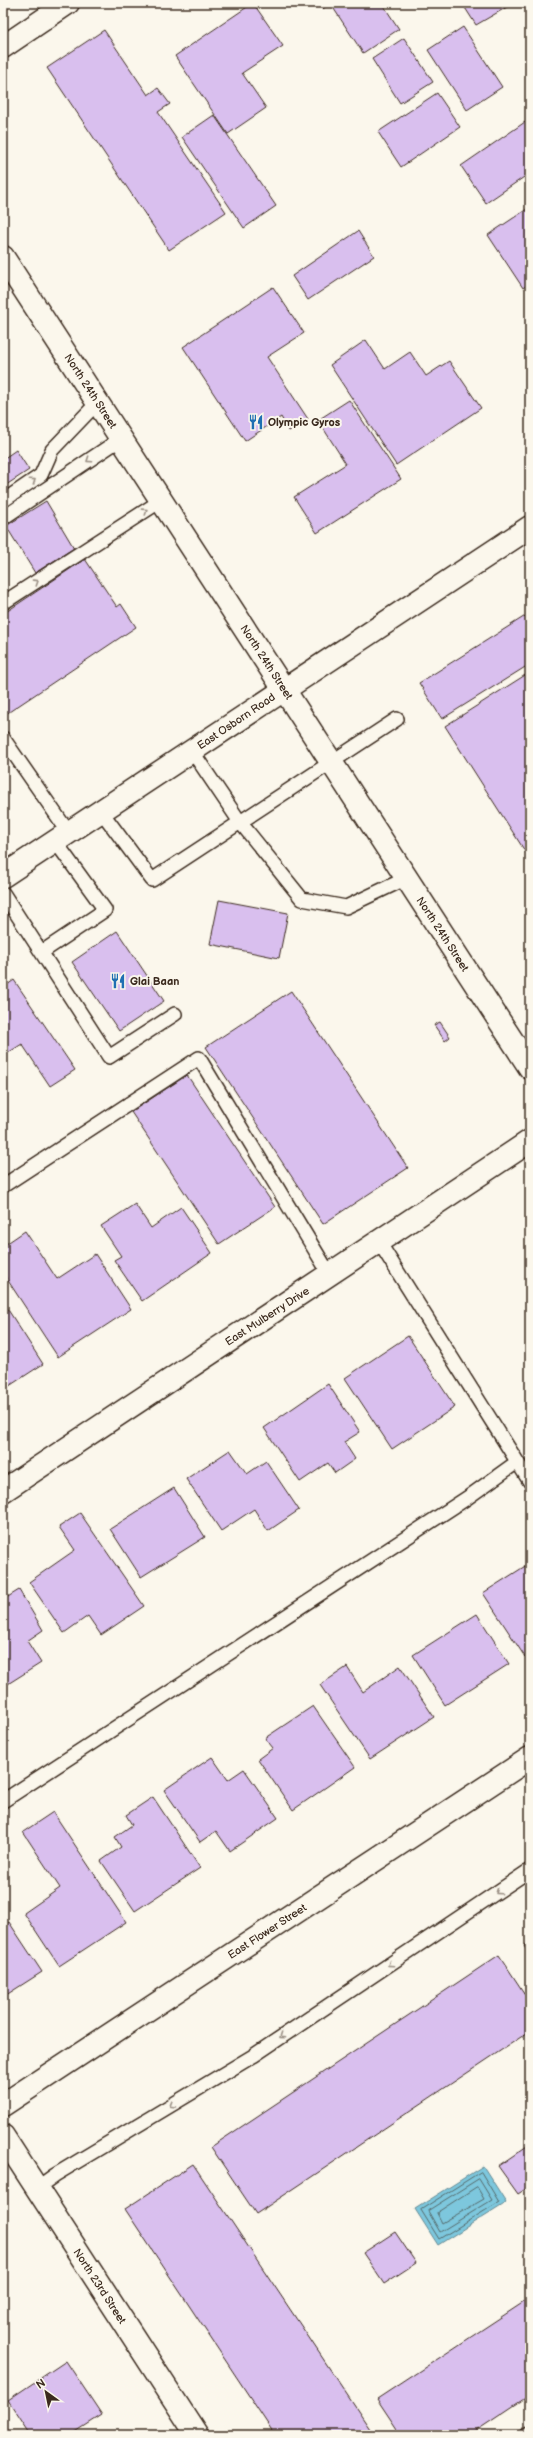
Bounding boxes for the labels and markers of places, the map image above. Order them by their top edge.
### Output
restaurant icon: Olympic Gyros [247,413,265,431]
place label: Olympic Gyros [268,416,341,429]
restaurant icon: Glai Baan [109,972,127,990]
place label: Glai Baan [130,975,179,988]

